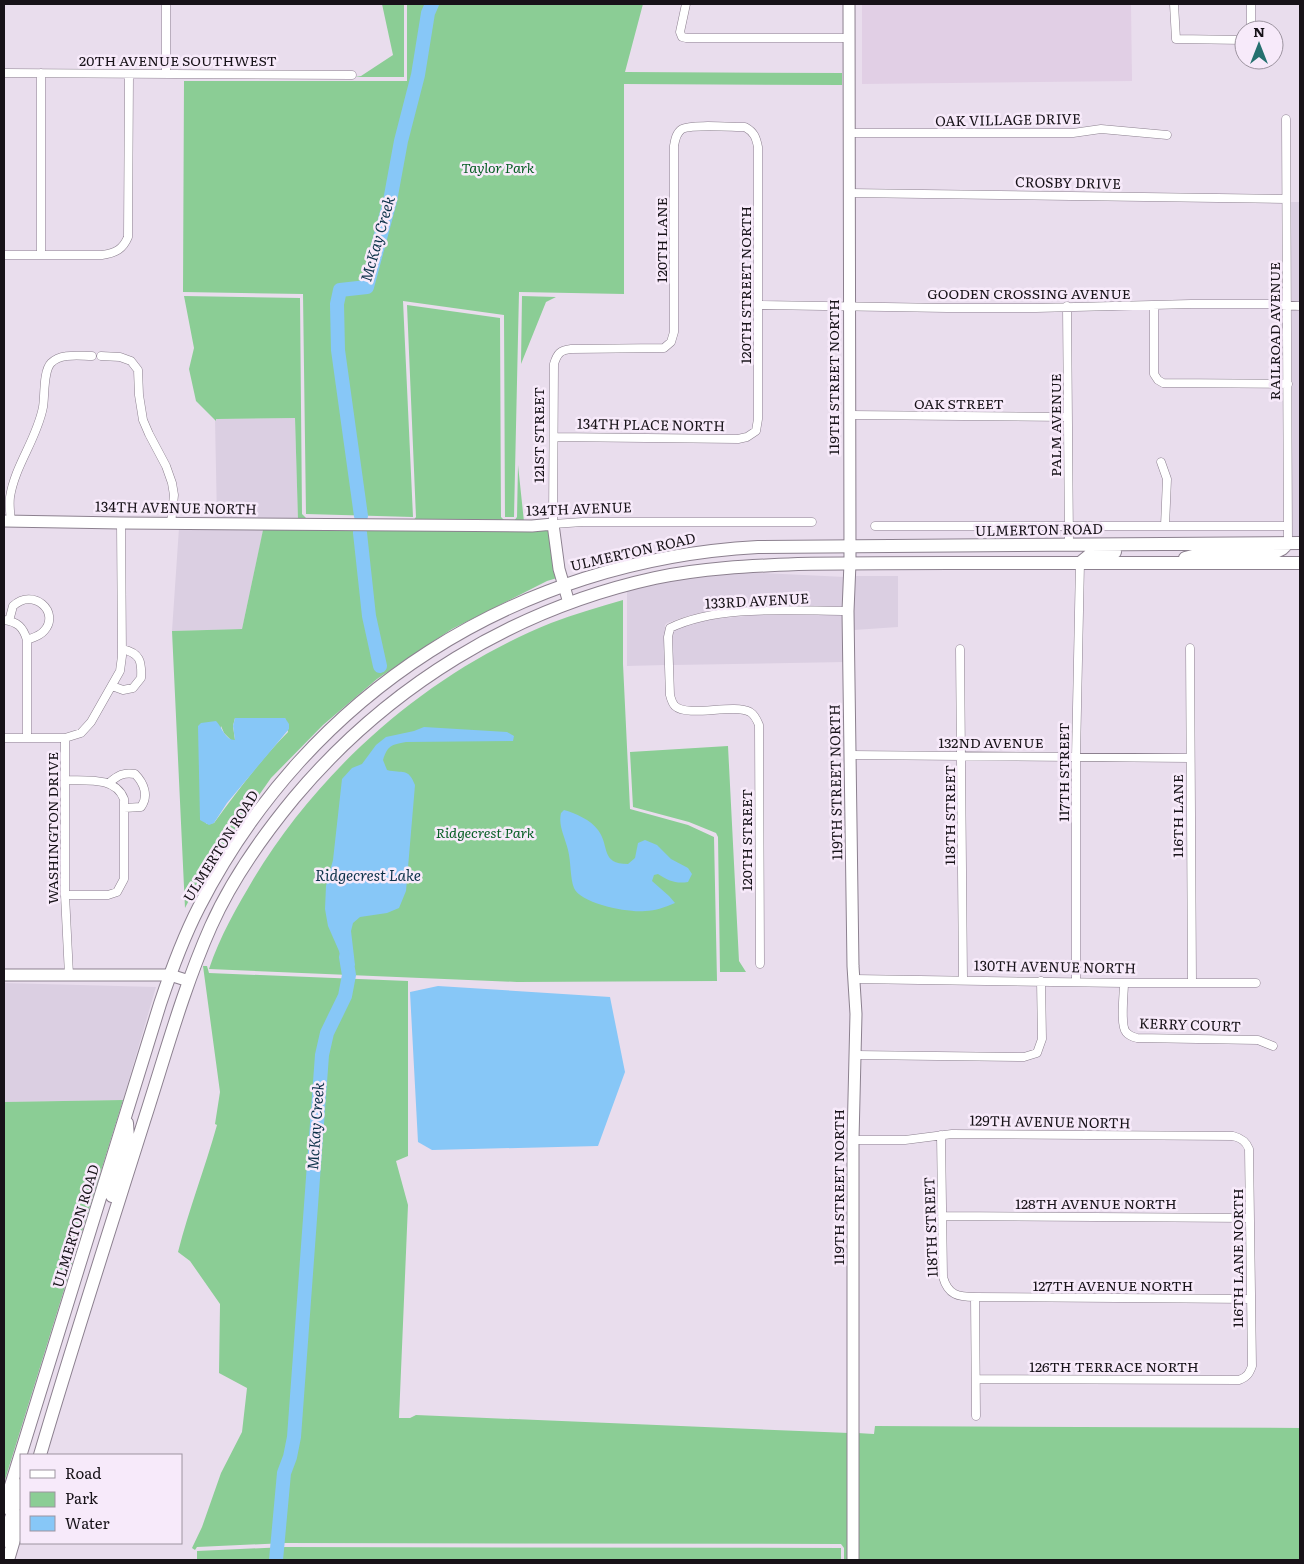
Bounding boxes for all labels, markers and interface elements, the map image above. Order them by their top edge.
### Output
north arrow [1234,20,1284,70]
text: N [1253,21,1265,41]
street label: 20TH AVENUE SOUTHWEST [79,50,277,70]
street label: OAK VILLAGE DRIVE [935,108,1081,130]
park label: Taylor Park [462,157,535,177]
street label: CROSBY DRIVE [1015,171,1121,193]
water label: McKay Creek [353,192,400,284]
street label: 120TH LANE [651,197,671,283]
street label: 120TH STREET NORTH [735,206,755,364]
street label: RAILROAD AVENUE [1264,262,1284,400]
street label: GOODEN CROSSING AVENUE [927,283,1131,303]
street label: 119TH STREET NORTH [823,299,843,455]
street label: PALM AVENUE [1045,373,1065,477]
street label: 121ST STREET [528,387,548,483]
street label: OAK STREET [914,393,1004,413]
street label: 134TH PLACE NORTH [577,413,725,435]
street label: 134TH AVENUE NORTH [95,496,257,518]
street label: 134TH AVENUE [526,496,632,520]
street label: ULMERTON ROAD [975,518,1103,540]
street label: ULMERTON ROAD [568,527,698,575]
street label: 133RD AVENUE [704,587,810,613]
street label: 119TH STREET NORTH [824,704,846,860]
street label: 117TH STREET [1053,722,1073,822]
street label: 132ND AVENUE [938,732,1044,752]
street label: WASHINGTON DRIVE [42,752,62,904]
street label: 118TH STREET [939,765,959,865]
street label: 116TH LANE [1167,774,1187,858]
street label: ULMERTON ROAD [178,786,263,905]
street label: 120TH STREET [736,789,756,891]
park label: Ridgecrest Park [436,822,535,842]
water label: Ridgecrest Lake [315,863,421,886]
street label: 130TH AVENUE NORTH [974,955,1136,977]
street label: KERRY COURT [1139,1012,1241,1036]
water label: McKay Creek [300,1080,329,1171]
street label: 119TH STREET NORTH [828,1109,848,1265]
street label: 129TH AVENUE NORTH [969,1110,1131,1132]
street label: ULMERTON ROAD [47,1161,103,1290]
street label: 118TH STREET [918,1177,942,1278]
street label: 116TH LANE NORTH [1227,1188,1247,1328]
street label: 128TH AVENUE NORTH [1015,1193,1177,1213]
street label: 127TH AVENUE NORTH [1033,1275,1193,1295]
street label: 126TH TERRACE NORTH [1029,1356,1199,1376]
legend [20,1454,182,1544]
text: Road [65,1461,101,1484]
text: Park [65,1486,99,1509]
text: Water [65,1511,110,1534]

